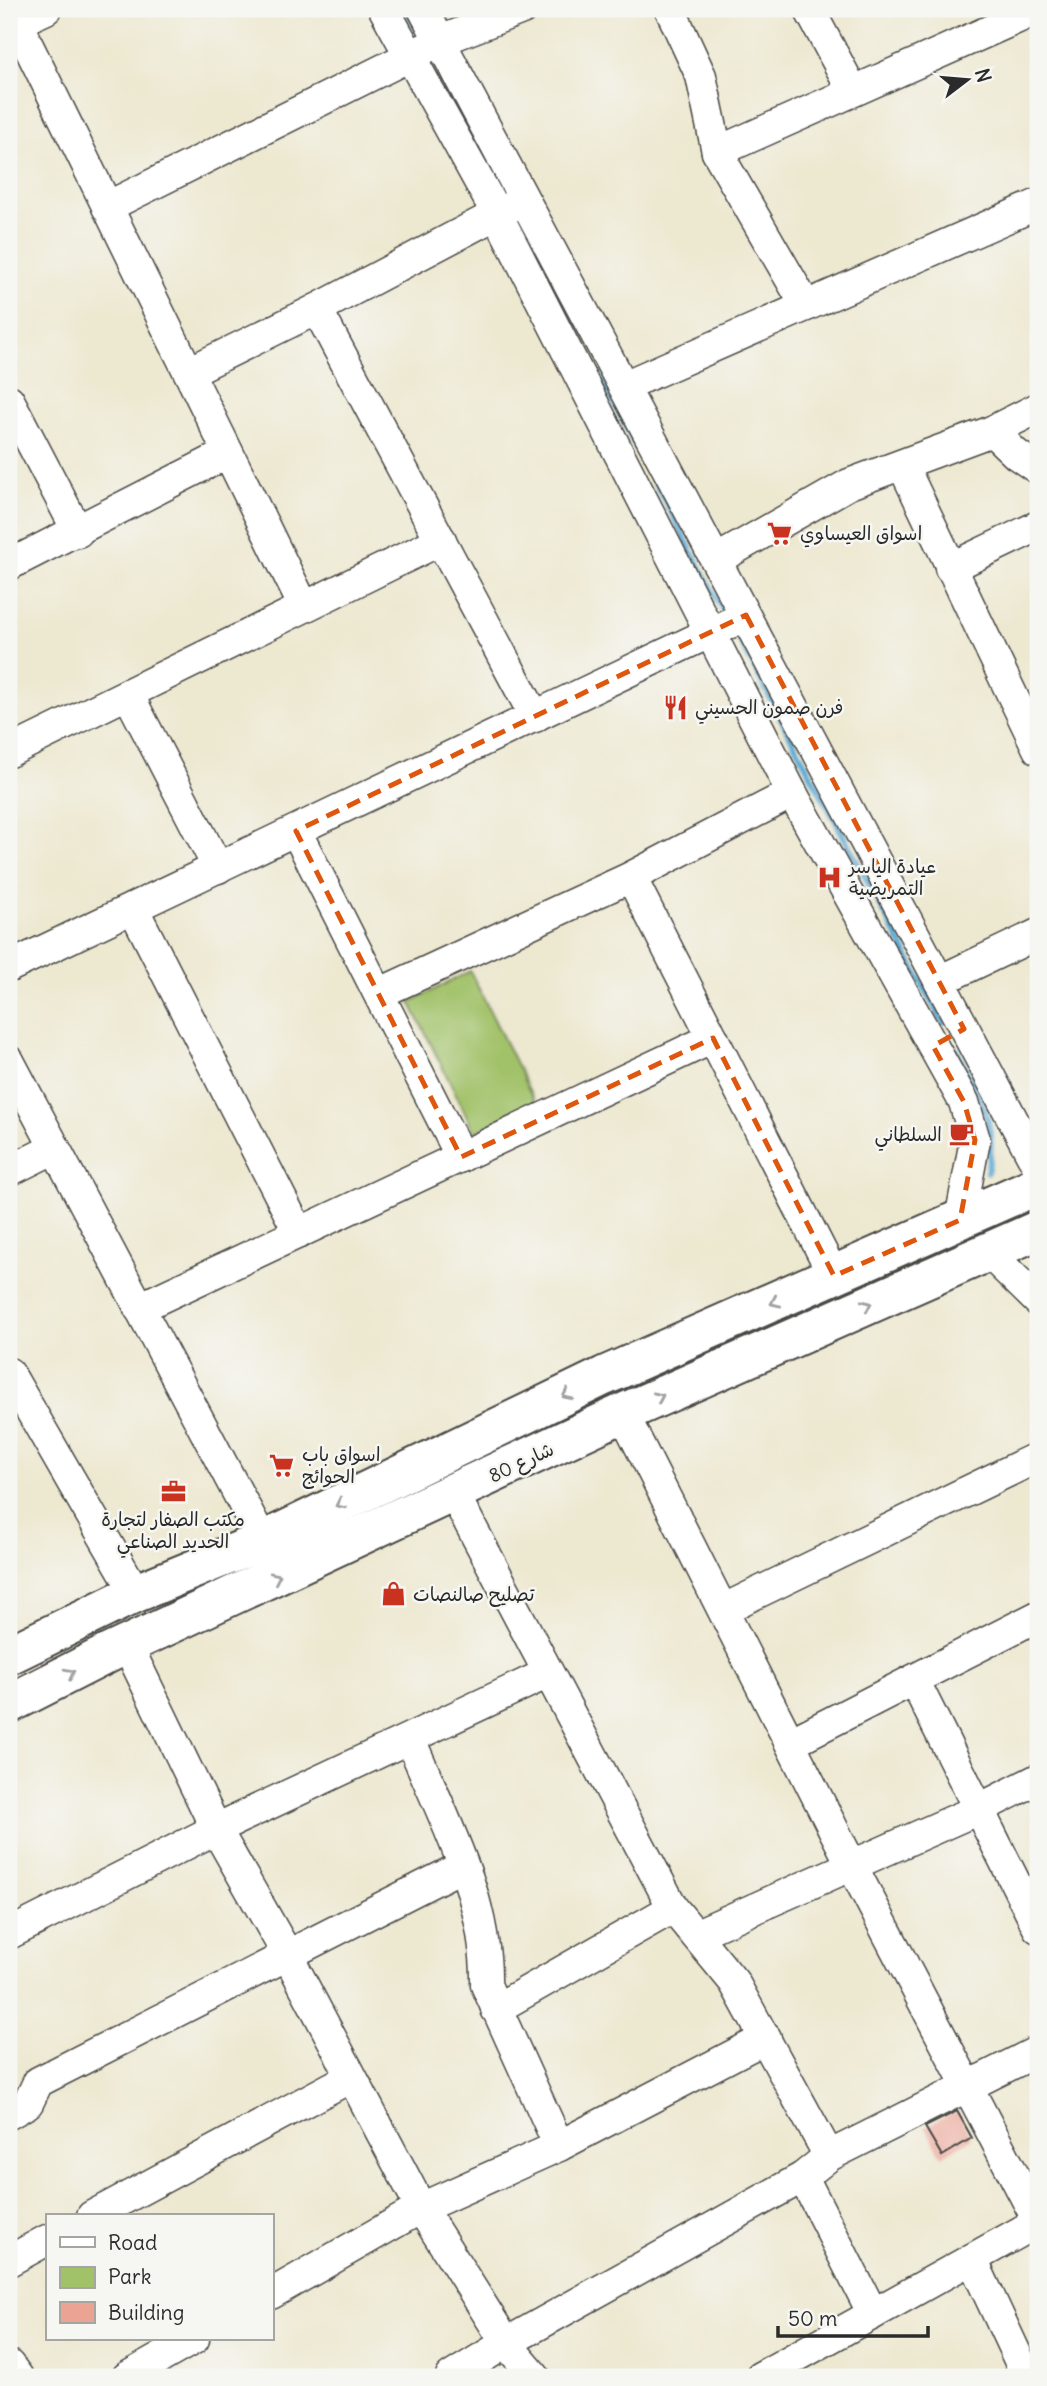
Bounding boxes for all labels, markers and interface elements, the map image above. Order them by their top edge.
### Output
north arrow [932,46,1002,116]
text: N [970,66,997,85]
supermarket icon: اسواق العيساوي [766,519,794,547]
place label: اسواق العيساوي [800,521,922,548]
restaurant icon: فرن صمون الحسيني [661,693,689,721]
place label: فرن صمون الحسيني [695,695,843,724]
place label: عيادة الياسر التمريضية [847,854,936,900]
hospital icon: عيادة الياسر التمريضية [815,863,843,891]
cafe icon: السلطاني [948,1120,976,1148]
place label: السلطاني [874,1122,942,1151]
one-way arrow [769,1294,782,1308]
one-way arrow [861,1300,873,1314]
one-way arrow [562,1386,574,1400]
one-way arrow [652,1391,665,1405]
street label: شارع 80 [485,1437,558,1489]
place label: اسواق باب الحوائج [302,1442,380,1489]
supermarket icon: اسواق باب الحوائج [268,1451,296,1479]
office icon: مكتب الصفار لتجارة الحديد الصناعي [159,1477,187,1505]
one-way arrow [335,1496,347,1510]
place label: مكتب الصفار لتجارة الحديد الصناعي [101,1507,245,1558]
one-way arrow [269,1572,281,1586]
shop icon: تصليح صالنصات [379,1580,407,1608]
place label: تصليح صالنصات [413,1582,535,1607]
one-way arrow [63,1668,75,1682]
legend [46,2214,273,2340]
text: Road [108,2229,157,2256]
text: Park [108,2263,151,2290]
scale bar [778,2295,928,2339]
text: Building [108,2299,184,2326]
text: 50 m [788,2305,837,2332]

